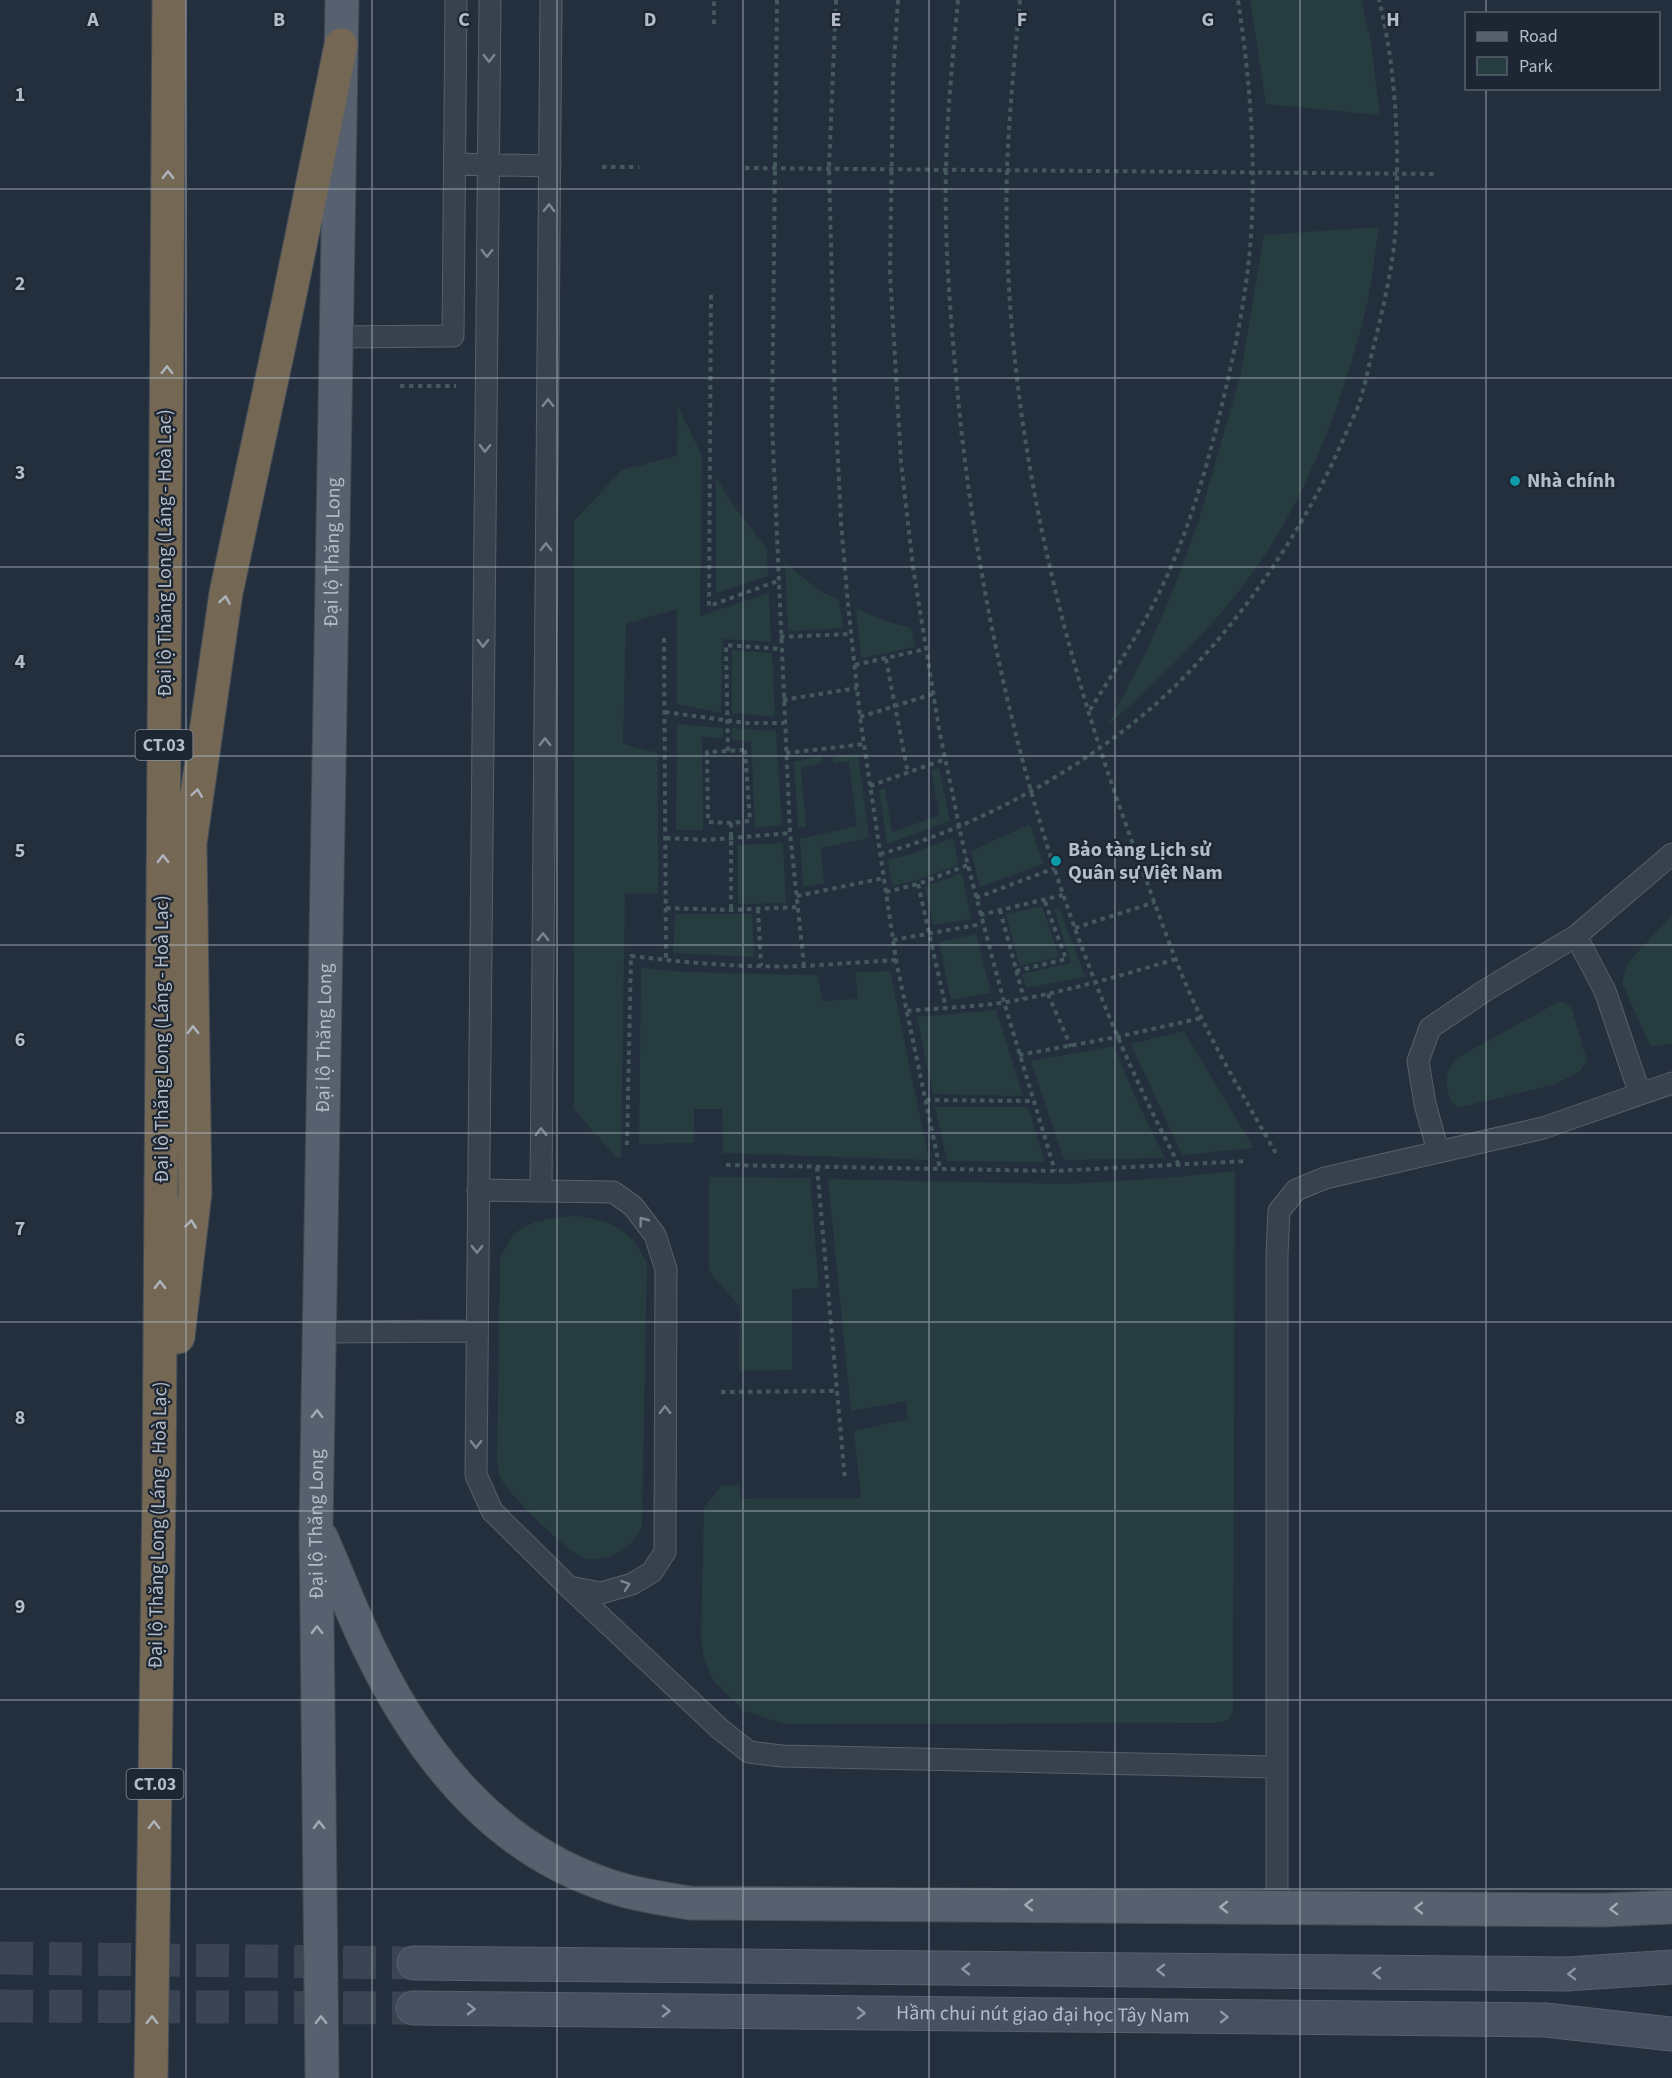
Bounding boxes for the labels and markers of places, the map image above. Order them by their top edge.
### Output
place label: Nhà chính [1527,467,1615,495]
marker: Nhà chính [1508,474,1522,488]
place label: Bảo tàng Lịch sử Quân sự Việt Nam [1068,836,1223,887]
marker: Bảo tàng Lịch sử Quân sự Việt Nam [1049,854,1063,868]

